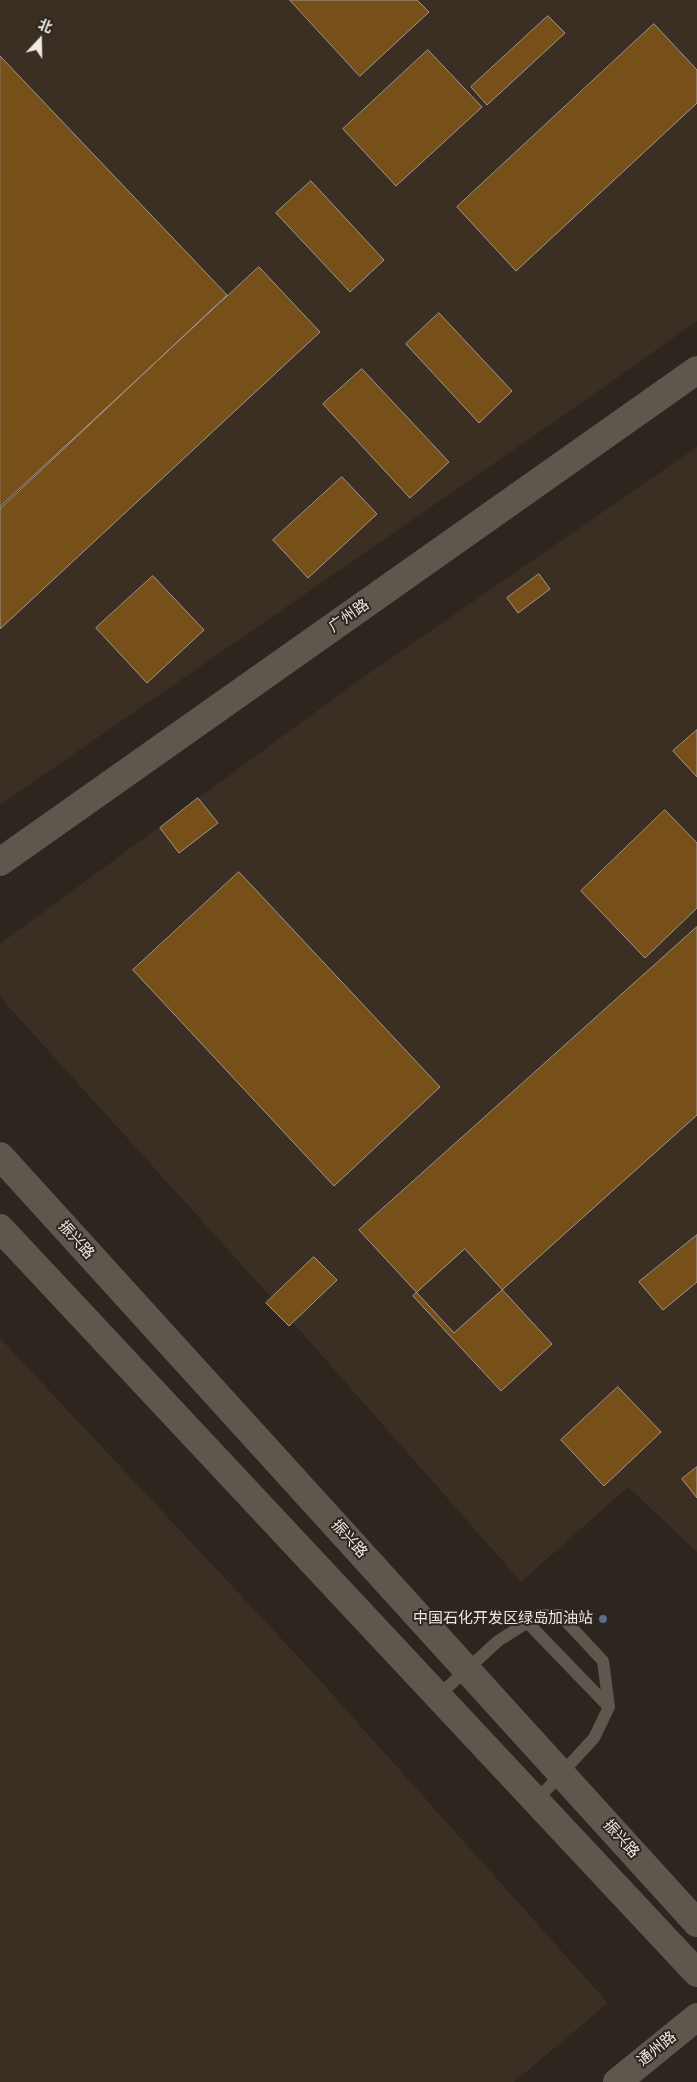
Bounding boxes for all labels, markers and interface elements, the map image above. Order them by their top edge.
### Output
north arrow [15,15,65,65]
text: 北 [36,16,55,36]
street label: 广州路 [325,596,373,636]
street label: 振兴路 [54,1217,98,1263]
street label: 振兴路 [327,1516,371,1562]
place label: 中国石化开发区绿岛加油站 [413,1610,593,1628]
marker: 中国石化开发区绿岛加油站 [597,1613,609,1625]
street label: 振兴路 [599,1816,643,1862]
street label: 通州路 [634,2028,680,2070]

